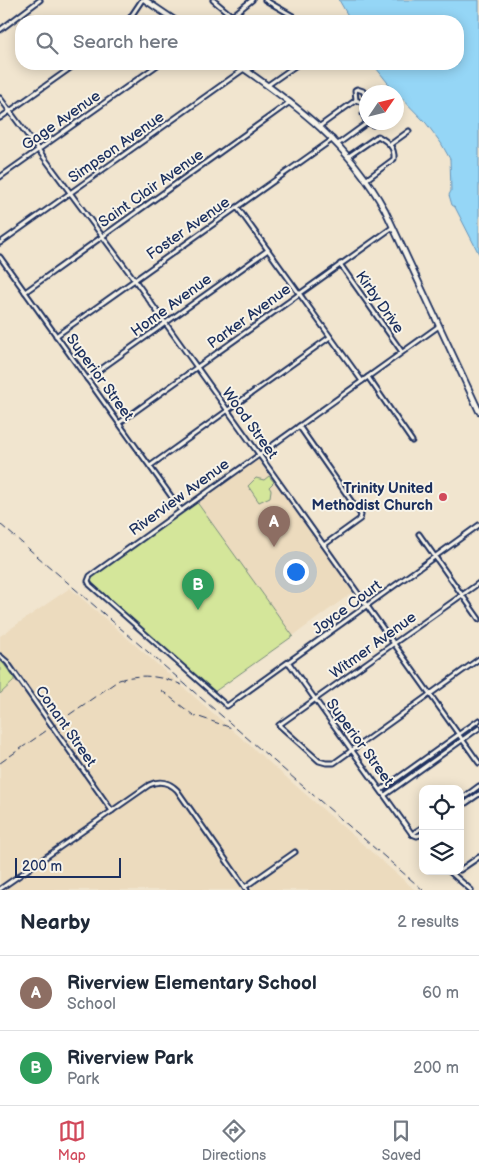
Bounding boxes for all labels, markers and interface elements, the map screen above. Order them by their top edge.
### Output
search box [15,15,464,70]
icon: search [33,29,61,57]
text: Search here [73,31,178,54]
north arrow [359,85,404,130]
street label: Gage Avenue [18,86,104,154]
street label: Simpson Avenue [65,107,168,187]
street label: Saint Clair Avenue [95,145,208,232]
street label: Foster Avenue [143,193,234,264]
street label: Kirby Drive [351,267,408,337]
street label: Home Avenue [127,270,215,341]
street label: Parker Avenue [204,280,295,353]
street label: Superior Street [62,330,138,425]
street label: Wood Street [217,384,282,463]
street label: Riverview Avenue [126,455,233,540]
place label: Trinity United Methodist Church [312,479,433,515]
marker: Trinity United Methodist Church [437,491,449,503]
pin: A [258,506,290,547]
your location [283,559,309,585]
pin: B [182,569,214,610]
street label: Joyce Court [309,576,386,639]
street label: Witmer Avenue [326,608,420,683]
street label: Conant Street [31,682,101,771]
street label: Superior Street [322,695,398,790]
map controls [419,785,464,875]
button: locate [419,785,464,830]
button: layers [419,830,464,875]
scale bar [15,855,121,878]
text: 200 m [22,858,62,875]
text: Nearby [20,910,90,935]
text: 2 results [397,913,459,932]
text: Riverview Elementary School [67,972,317,995]
text: A [31,984,41,1003]
text: 60 m [422,984,459,1003]
text: School [67,995,116,1014]
text: Riverview Park [67,1047,194,1070]
text: B [30,1059,42,1078]
text: 200 m [413,1059,459,1078]
text: Park [67,1070,99,1089]
tab: Map [58,1117,86,1164]
tab: Directions [202,1117,266,1164]
tab: Saved [382,1117,421,1164]

